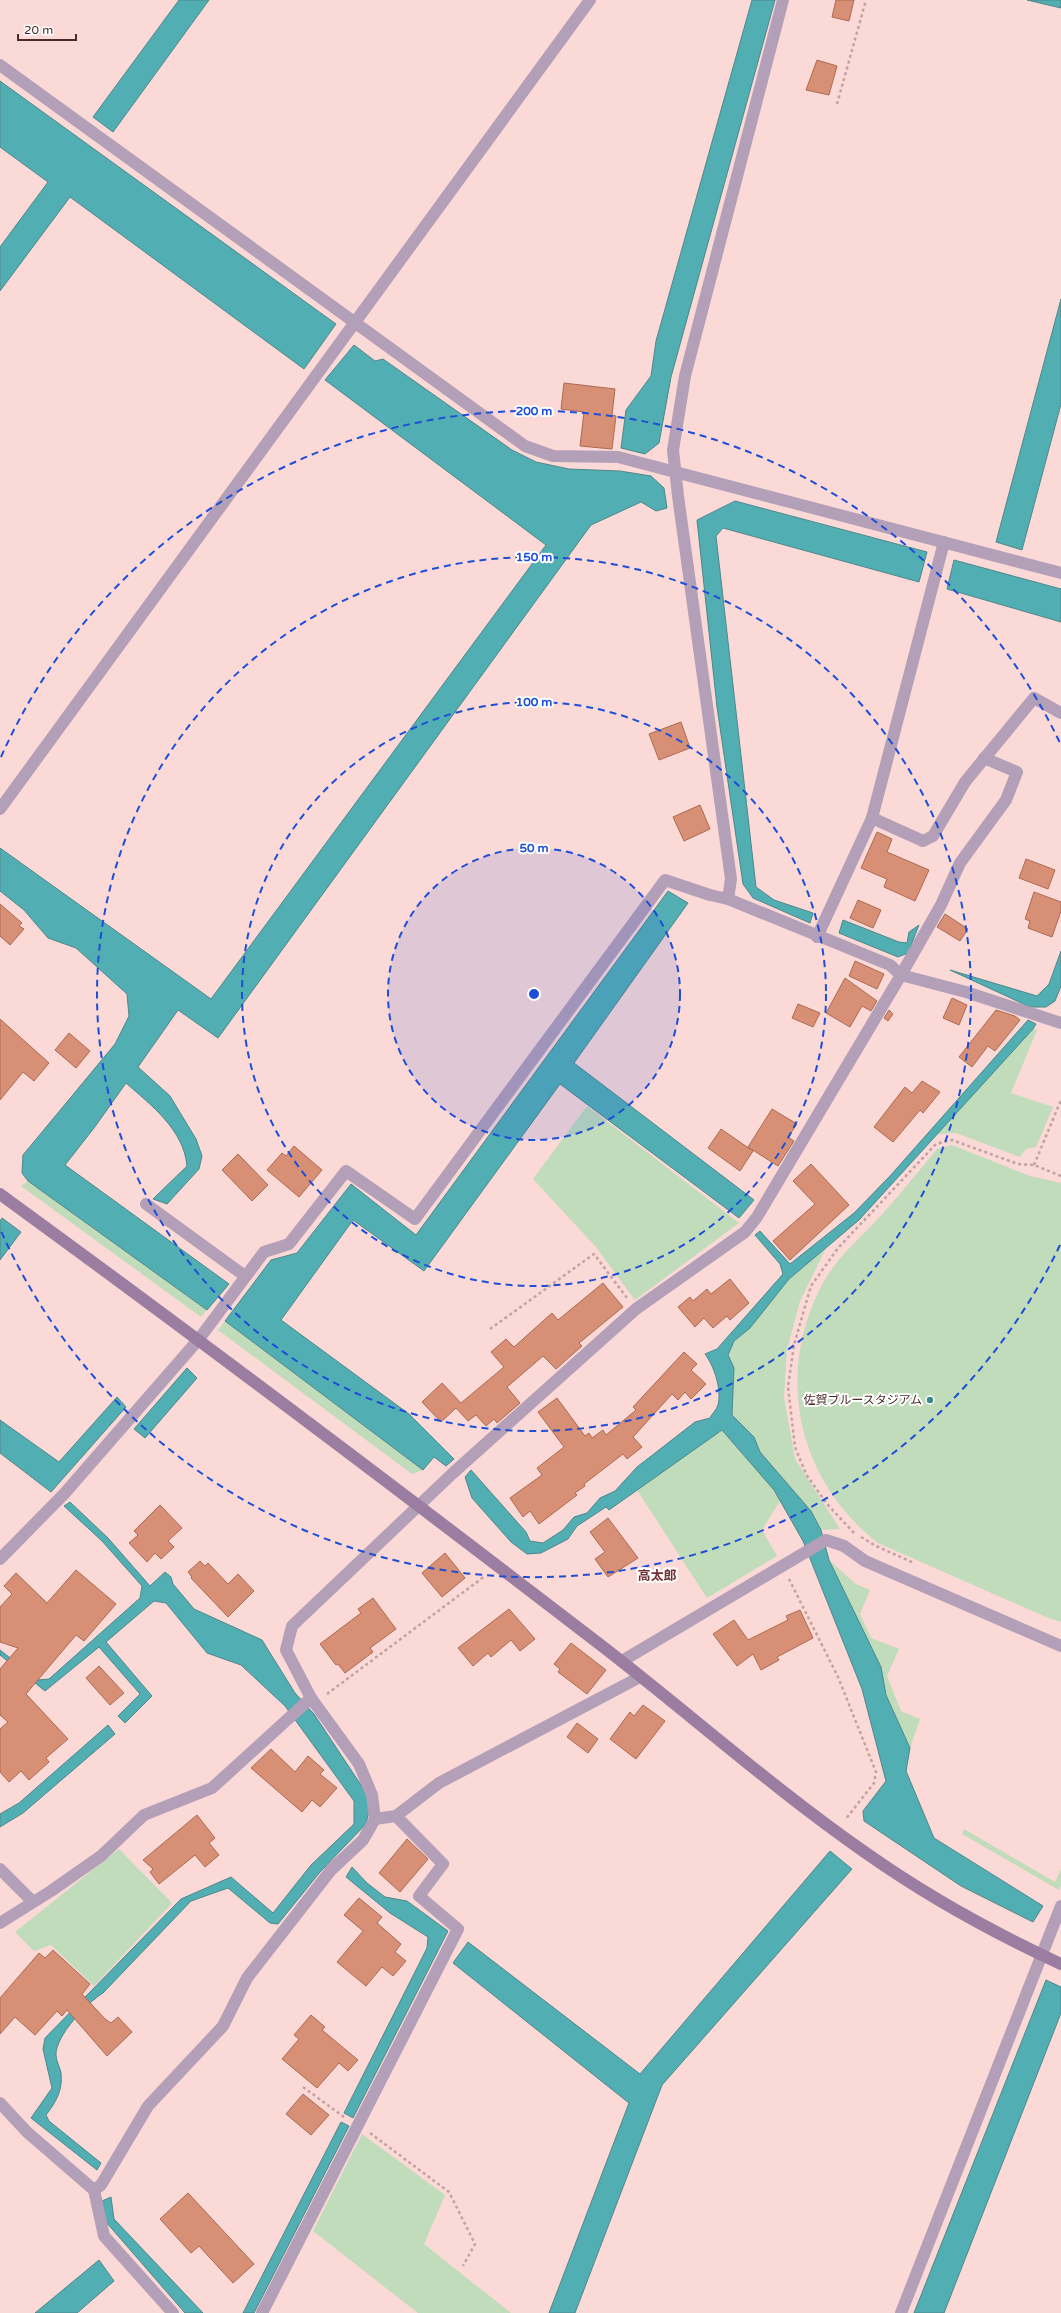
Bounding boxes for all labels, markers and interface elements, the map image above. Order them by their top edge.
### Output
scale bar [18,16,76,42]
text: 20 m [24,23,53,37]
text: 200 m [516,404,552,418]
text: 150 m [516,550,552,564]
text: 100 m [516,695,552,709]
text: 50 m [519,841,549,855]
centre of rings [527,987,541,1001]
place label: 佐賀ブルースタジアム [803,1393,922,1407]
marker: 佐賀ブルースタジアム [925,1395,935,1405]
district label: 高太郎 [637,1568,677,1584]

